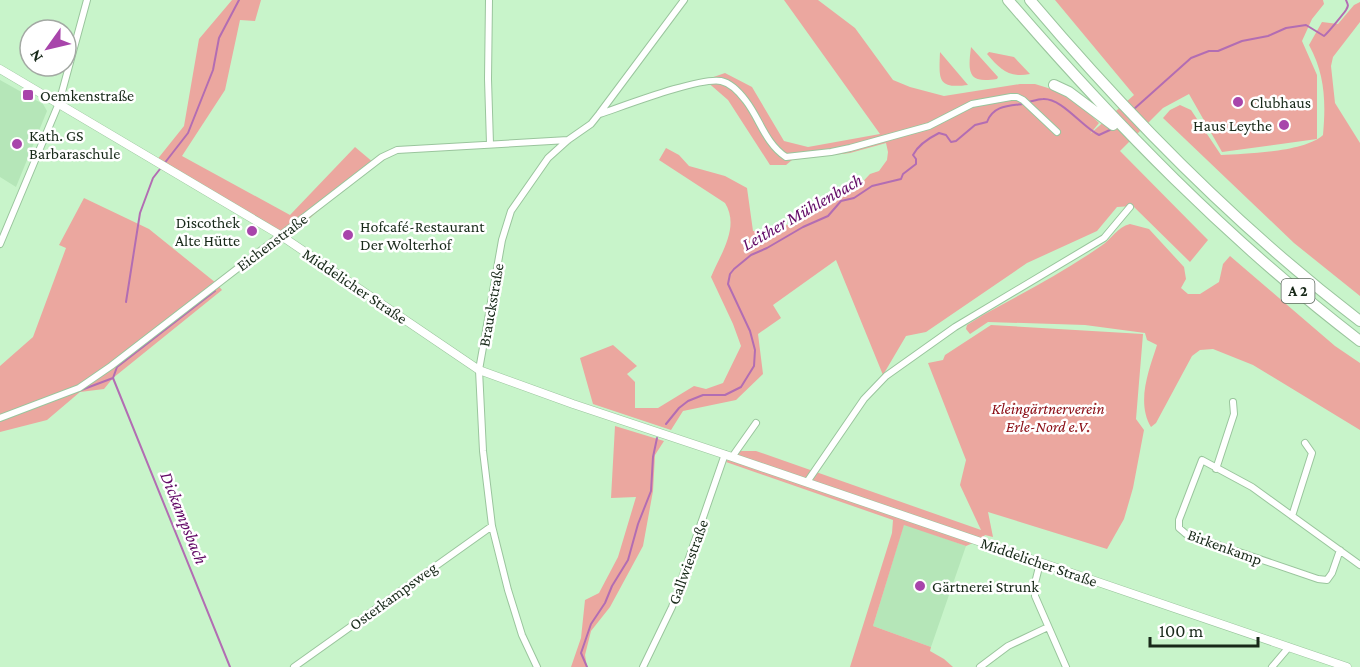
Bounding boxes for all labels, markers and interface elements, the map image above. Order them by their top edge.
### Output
north arrow [18,18,78,78]
text: N [26,47,46,65]
place label: Oemkenstraße [40,87,134,104]
marker: Oemkenstraße [21,88,35,102]
place label: Clubhaus [1250,94,1311,111]
marker: Clubhaus [1231,95,1245,109]
place label: Haus Leythe [1193,117,1272,135]
marker: Haus Leythe [1277,118,1291,132]
place label: Kath. GS Barbaraschule [29,127,120,162]
marker: Kath. GS Barbaraschule [10,137,24,151]
water label: Leither Mühlenbach [738,169,866,255]
street label: Eichenstraße [233,210,311,274]
place label: Discothek Alte Hütte [175,214,240,249]
place label: Hofcafé-Restaurant Der Wolterhof [360,218,485,253]
marker: Discothek Alte Hütte [245,224,259,238]
marker: Hofcafé-Restaurant Der Wolterhof [341,228,355,242]
street label: Middelicher Straße [300,245,410,327]
street label: Brauckstraße [475,262,507,348]
road number: A 2 [1282,279,1314,303]
park label: Kleingärtnerverein Erle-Nord e.V. [991,400,1105,435]
water label: Dickampsbach [156,469,212,567]
street label: Gallwiestraße [665,517,711,607]
street label: Birkenkamp [1185,526,1265,569]
street label: Middelicher Straße [979,534,1099,590]
street label: Osterkampsweg [346,559,441,634]
place label: Gärtnerei Strunk [932,578,1039,595]
marker: Gärtnerei Strunk [913,579,927,593]
scale bar [1150,610,1258,648]
text: 100 m [1159,621,1204,641]

